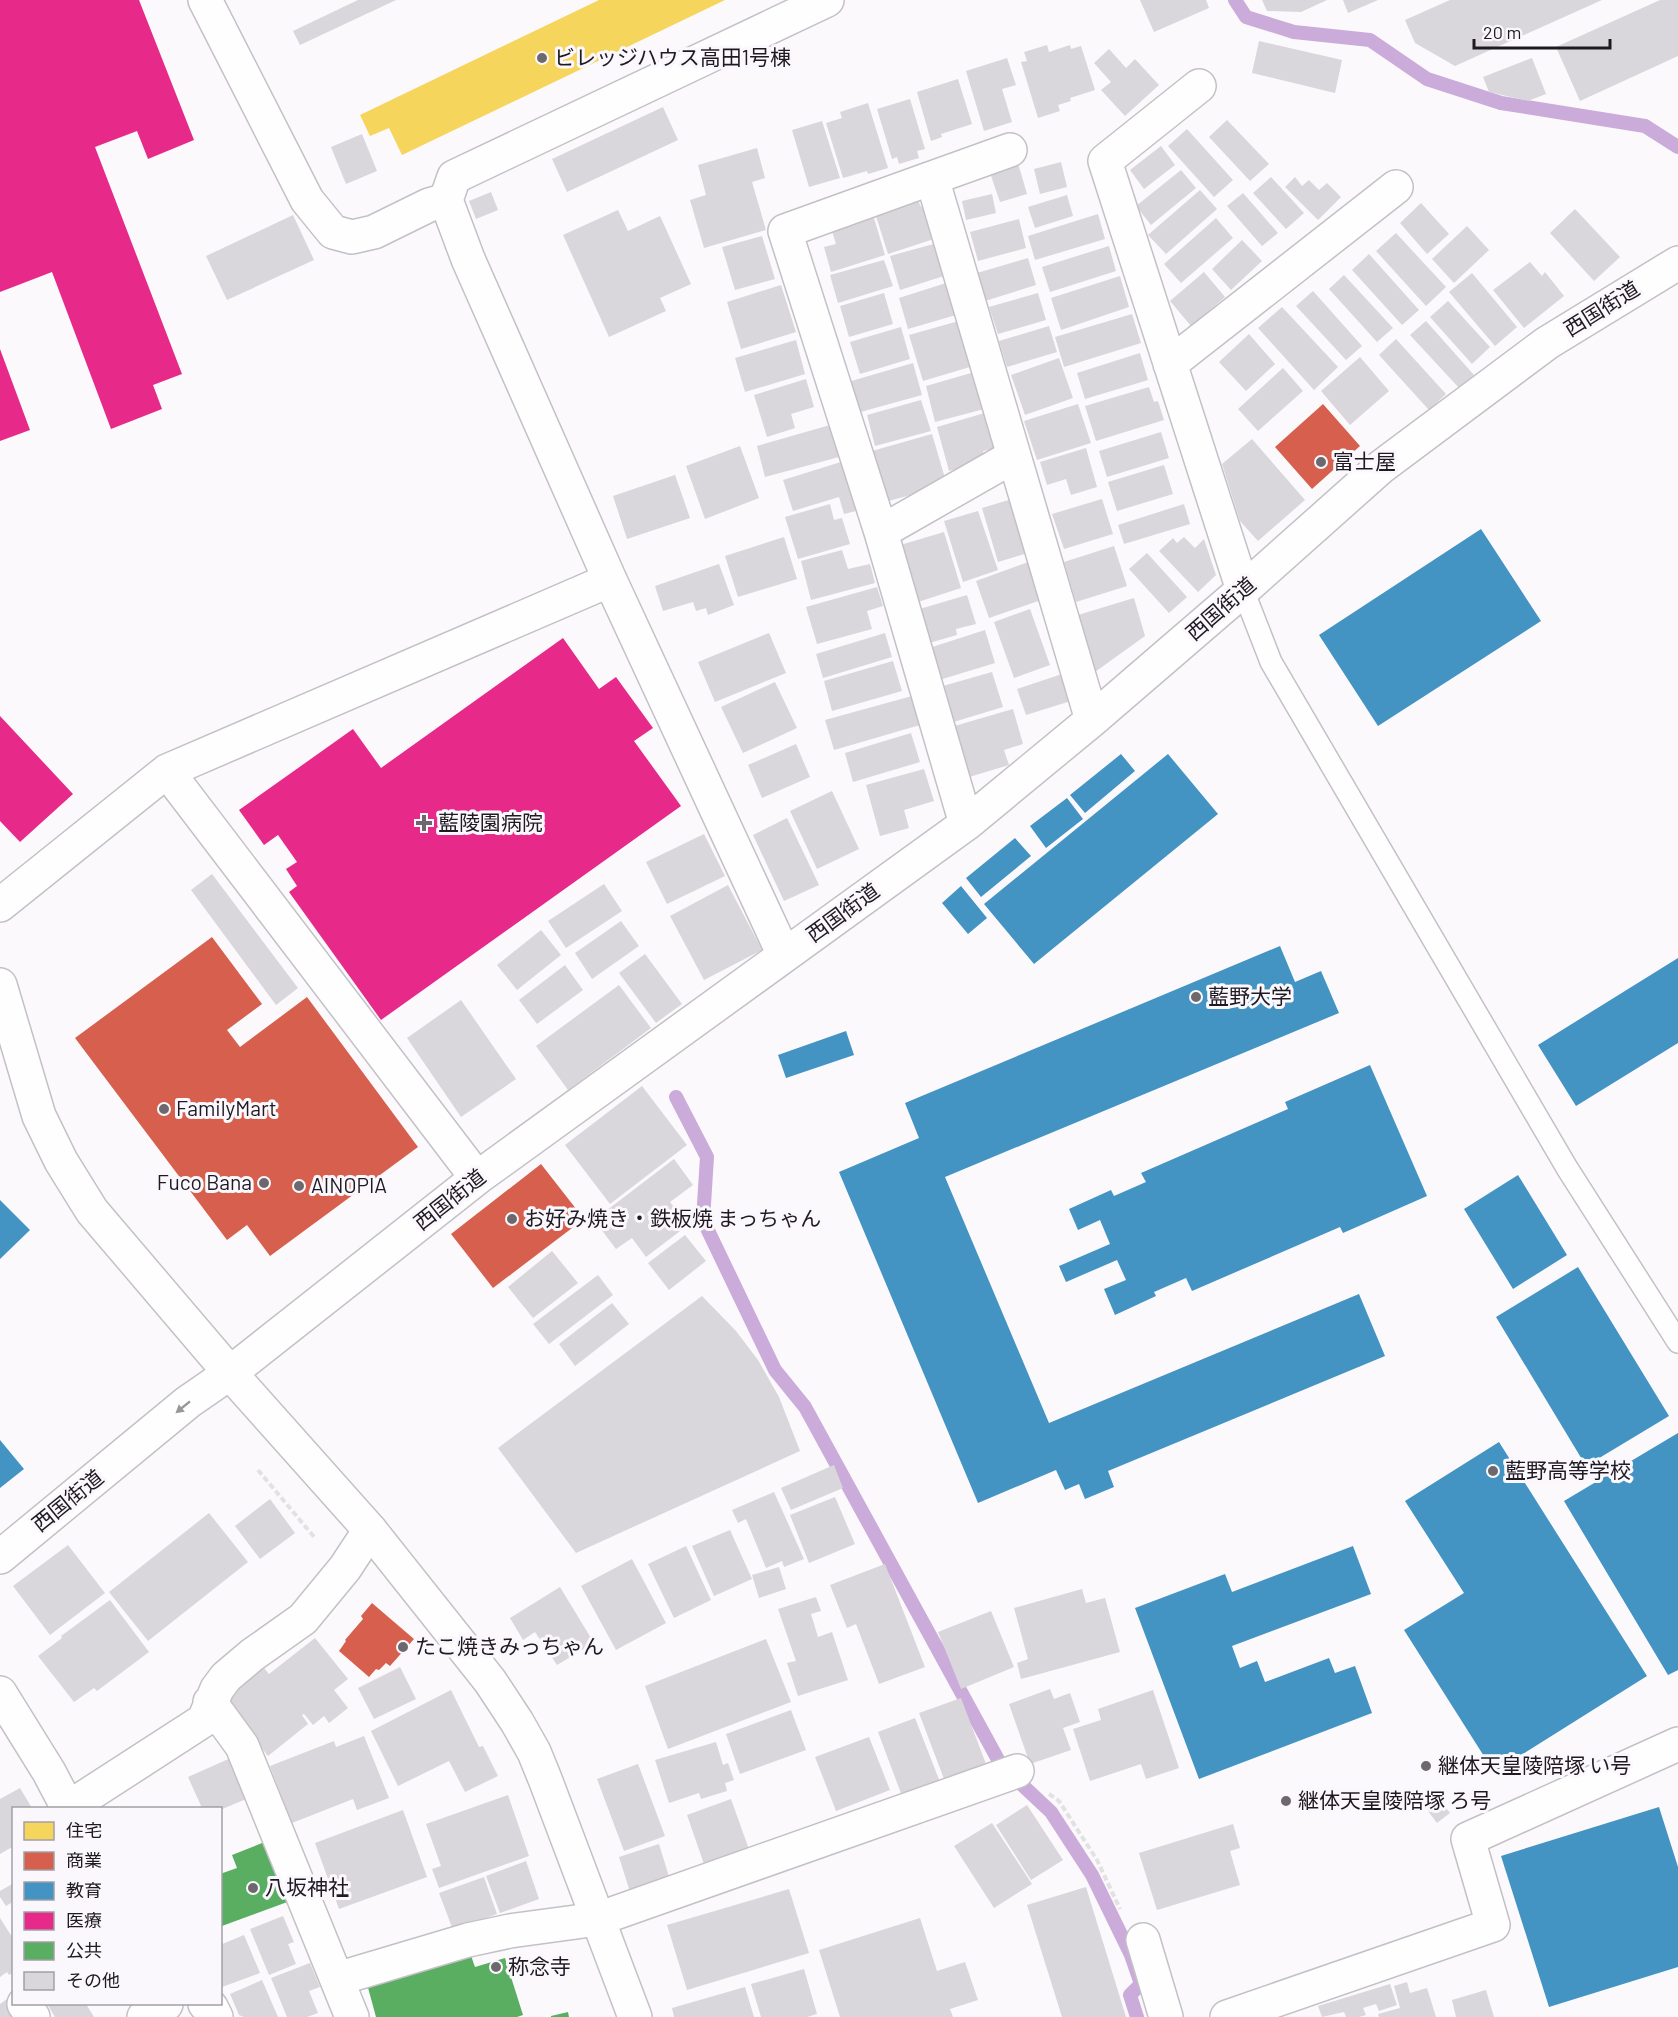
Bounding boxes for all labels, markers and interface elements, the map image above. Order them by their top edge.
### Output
scale bar [1474,12,1610,50]
text: 20 m [1483,21,1521,43]
place label: ビレッジハウス高田1号棟 [554,44,791,69]
marker: ビレッジハウス高田1号棟 [535,51,549,65]
street label: 西国街道 [1559,275,1643,341]
place label: 富士屋 [1333,448,1396,473]
marker: 富士屋 [1314,455,1328,469]
street label: 西国街道 [1180,571,1260,645]
place label: 藍陵園病院 [438,809,543,834]
marker: 藍陵園病院 [415,814,433,832]
street label: 西国街道 [801,877,883,947]
place label: 藍野大学 [1208,983,1292,1008]
marker: 藍野大学 [1189,990,1203,1004]
place label: FamilyMart [176,1095,277,1120]
marker: FamilyMart [157,1102,171,1116]
street label: 西国街道 [408,1163,490,1235]
place label: Fuco Bana [157,1169,252,1194]
place label: AINOPIA [311,1172,387,1197]
marker: Fuco Bana [257,1176,271,1190]
marker: AINOPIA [292,1179,306,1193]
place label: お好み焼き・鉄板焼 まっちゃん [524,1205,821,1230]
marker: お好み焼き・鉄板焼 まっちゃん [505,1212,519,1226]
one-way arrow [175,1400,190,1412]
place label: 藍野高等学校 [1505,1457,1631,1482]
street label: 西国街道 [27,1464,108,1536]
marker: 藍野高等学校 [1486,1464,1500,1478]
place label: たこ焼きみっちゃん [415,1633,604,1658]
marker: たこ焼きみっちゃん [396,1640,410,1654]
place label: 継体天皇陵陪塚 い号 [1438,1752,1631,1777]
marker: 継体天皇陵陪塚 い号 [1419,1759,1433,1773]
place label: 継体天皇陵陪塚 ろ号 [1298,1787,1491,1812]
marker: 継体天皇陵陪塚 ろ号 [1279,1794,1293,1808]
legend [12,1807,222,2005]
text: 住宅 [66,1819,102,1841]
text: 商業 [66,1849,102,1871]
place label: 八坂神社 [265,1874,349,1899]
text: 教育 [66,1879,102,1901]
marker: 八坂神社 [246,1881,260,1895]
text: 医療 [66,1909,102,1931]
text: 公共 [66,1939,102,1961]
place label: 称念寺 [508,1953,571,1978]
marker: 称念寺 [489,1960,503,1974]
text: その他 [66,1969,120,1991]

